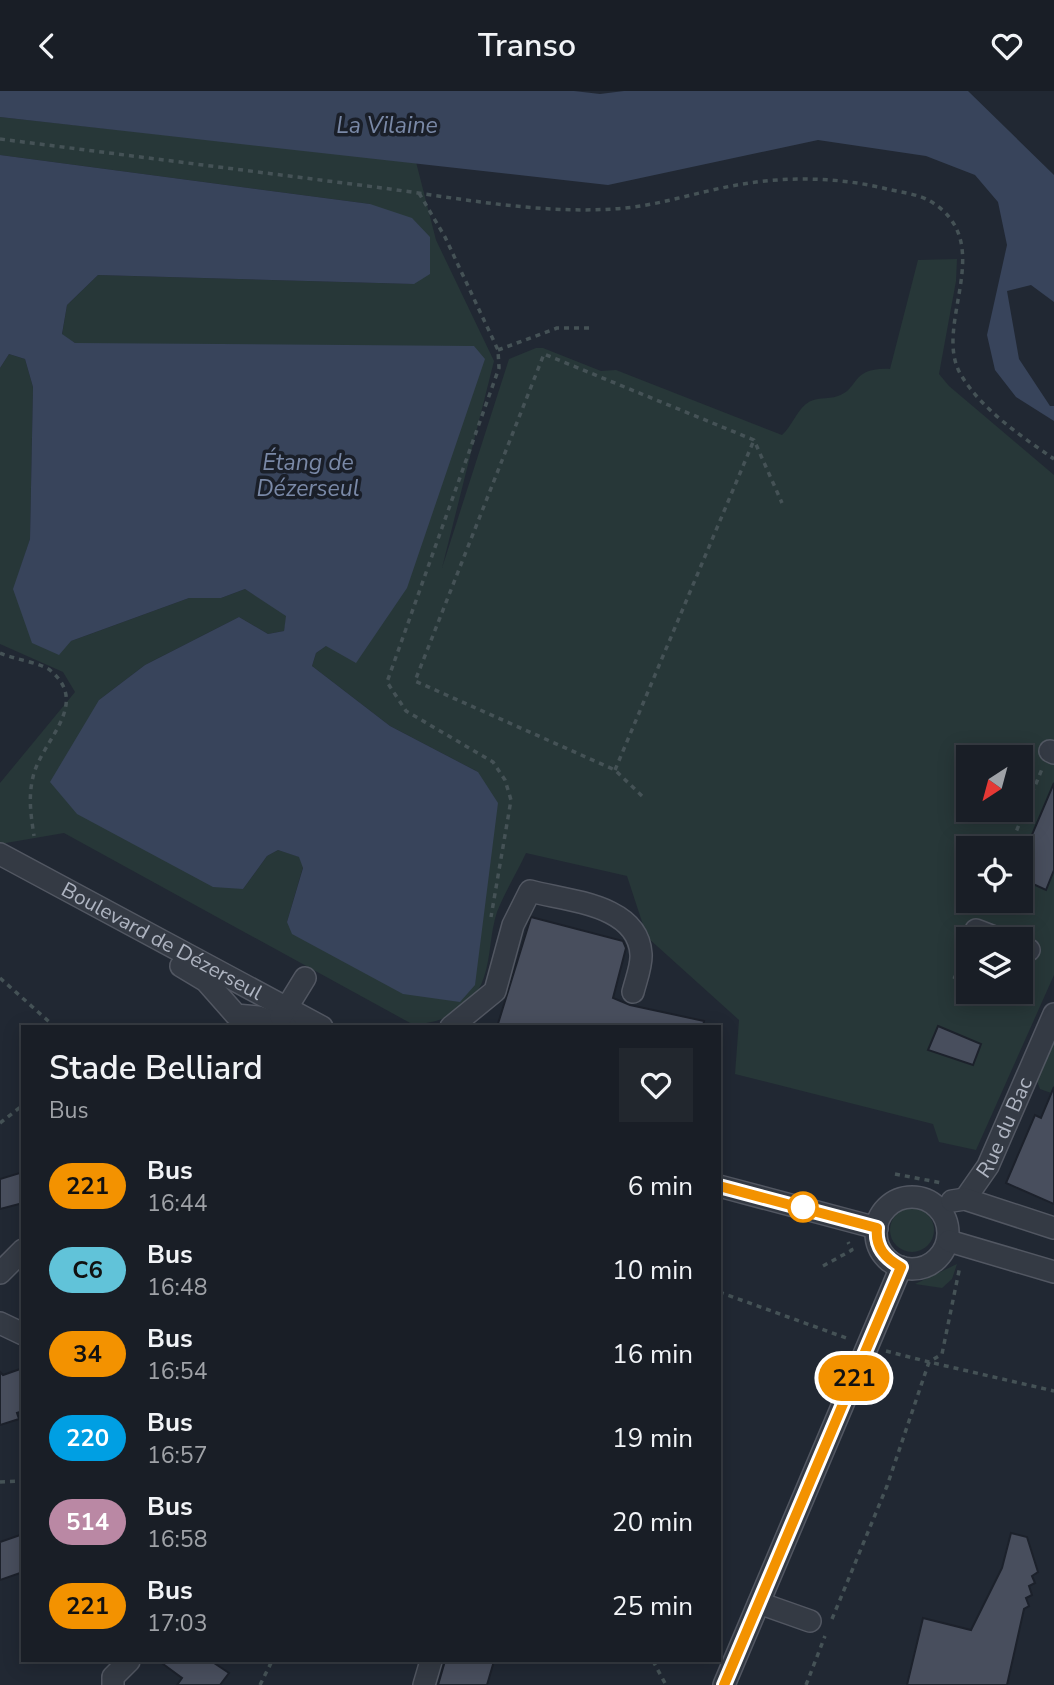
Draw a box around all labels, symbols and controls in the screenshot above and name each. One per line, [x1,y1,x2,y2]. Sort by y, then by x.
text: Transo [478,24,576,67]
icon: back [28,27,66,65]
icon: heart [988,27,1026,65]
water label: La Vilaine [336,110,438,141]
water label: Étang de Dézerseul [256,447,360,504]
north arrow [956,745,1032,823]
map controls [956,745,1033,1004]
button: locate [956,836,1033,913]
street label: Boulevard de Dézerseul [57,876,268,1007]
button: layers [956,927,1033,1004]
text: Stade Belliard [49,1046,263,1091]
button: heart [619,1048,693,1122]
street label: Rue du Bac [970,1073,1039,1184]
text: Bus [49,1095,89,1126]
text: Bus [147,1153,193,1188]
text: 6 min [628,1169,693,1204]
text: 221 [66,1170,109,1202]
text: 16:44 [147,1188,207,1219]
unlabelled marker [788,1192,818,1222]
text: Bus [147,1237,193,1272]
text: 10 min [612,1253,693,1288]
text: C6 [72,1254,103,1286]
text: 16:48 [147,1272,207,1303]
text: Bus [147,1321,193,1356]
text: 16 min [612,1337,693,1372]
text: 34 [73,1338,102,1370]
line badge: 221 [814,1355,894,1401]
text: 16:54 [147,1356,207,1387]
text: 221 [832,1362,876,1394]
text: Bus [147,1405,193,1440]
text: 19 min [612,1421,693,1456]
text: 220 [66,1422,109,1454]
text: 16:57 [147,1440,207,1471]
text: Bus [147,1489,193,1524]
text: 20 min [612,1505,693,1540]
text: 514 [66,1506,109,1538]
text: 16:58 [147,1524,207,1555]
text: Bus [147,1573,193,1608]
text: 25 min [612,1589,693,1624]
text: 221 [66,1590,109,1622]
text: 17:03 [147,1608,207,1639]

